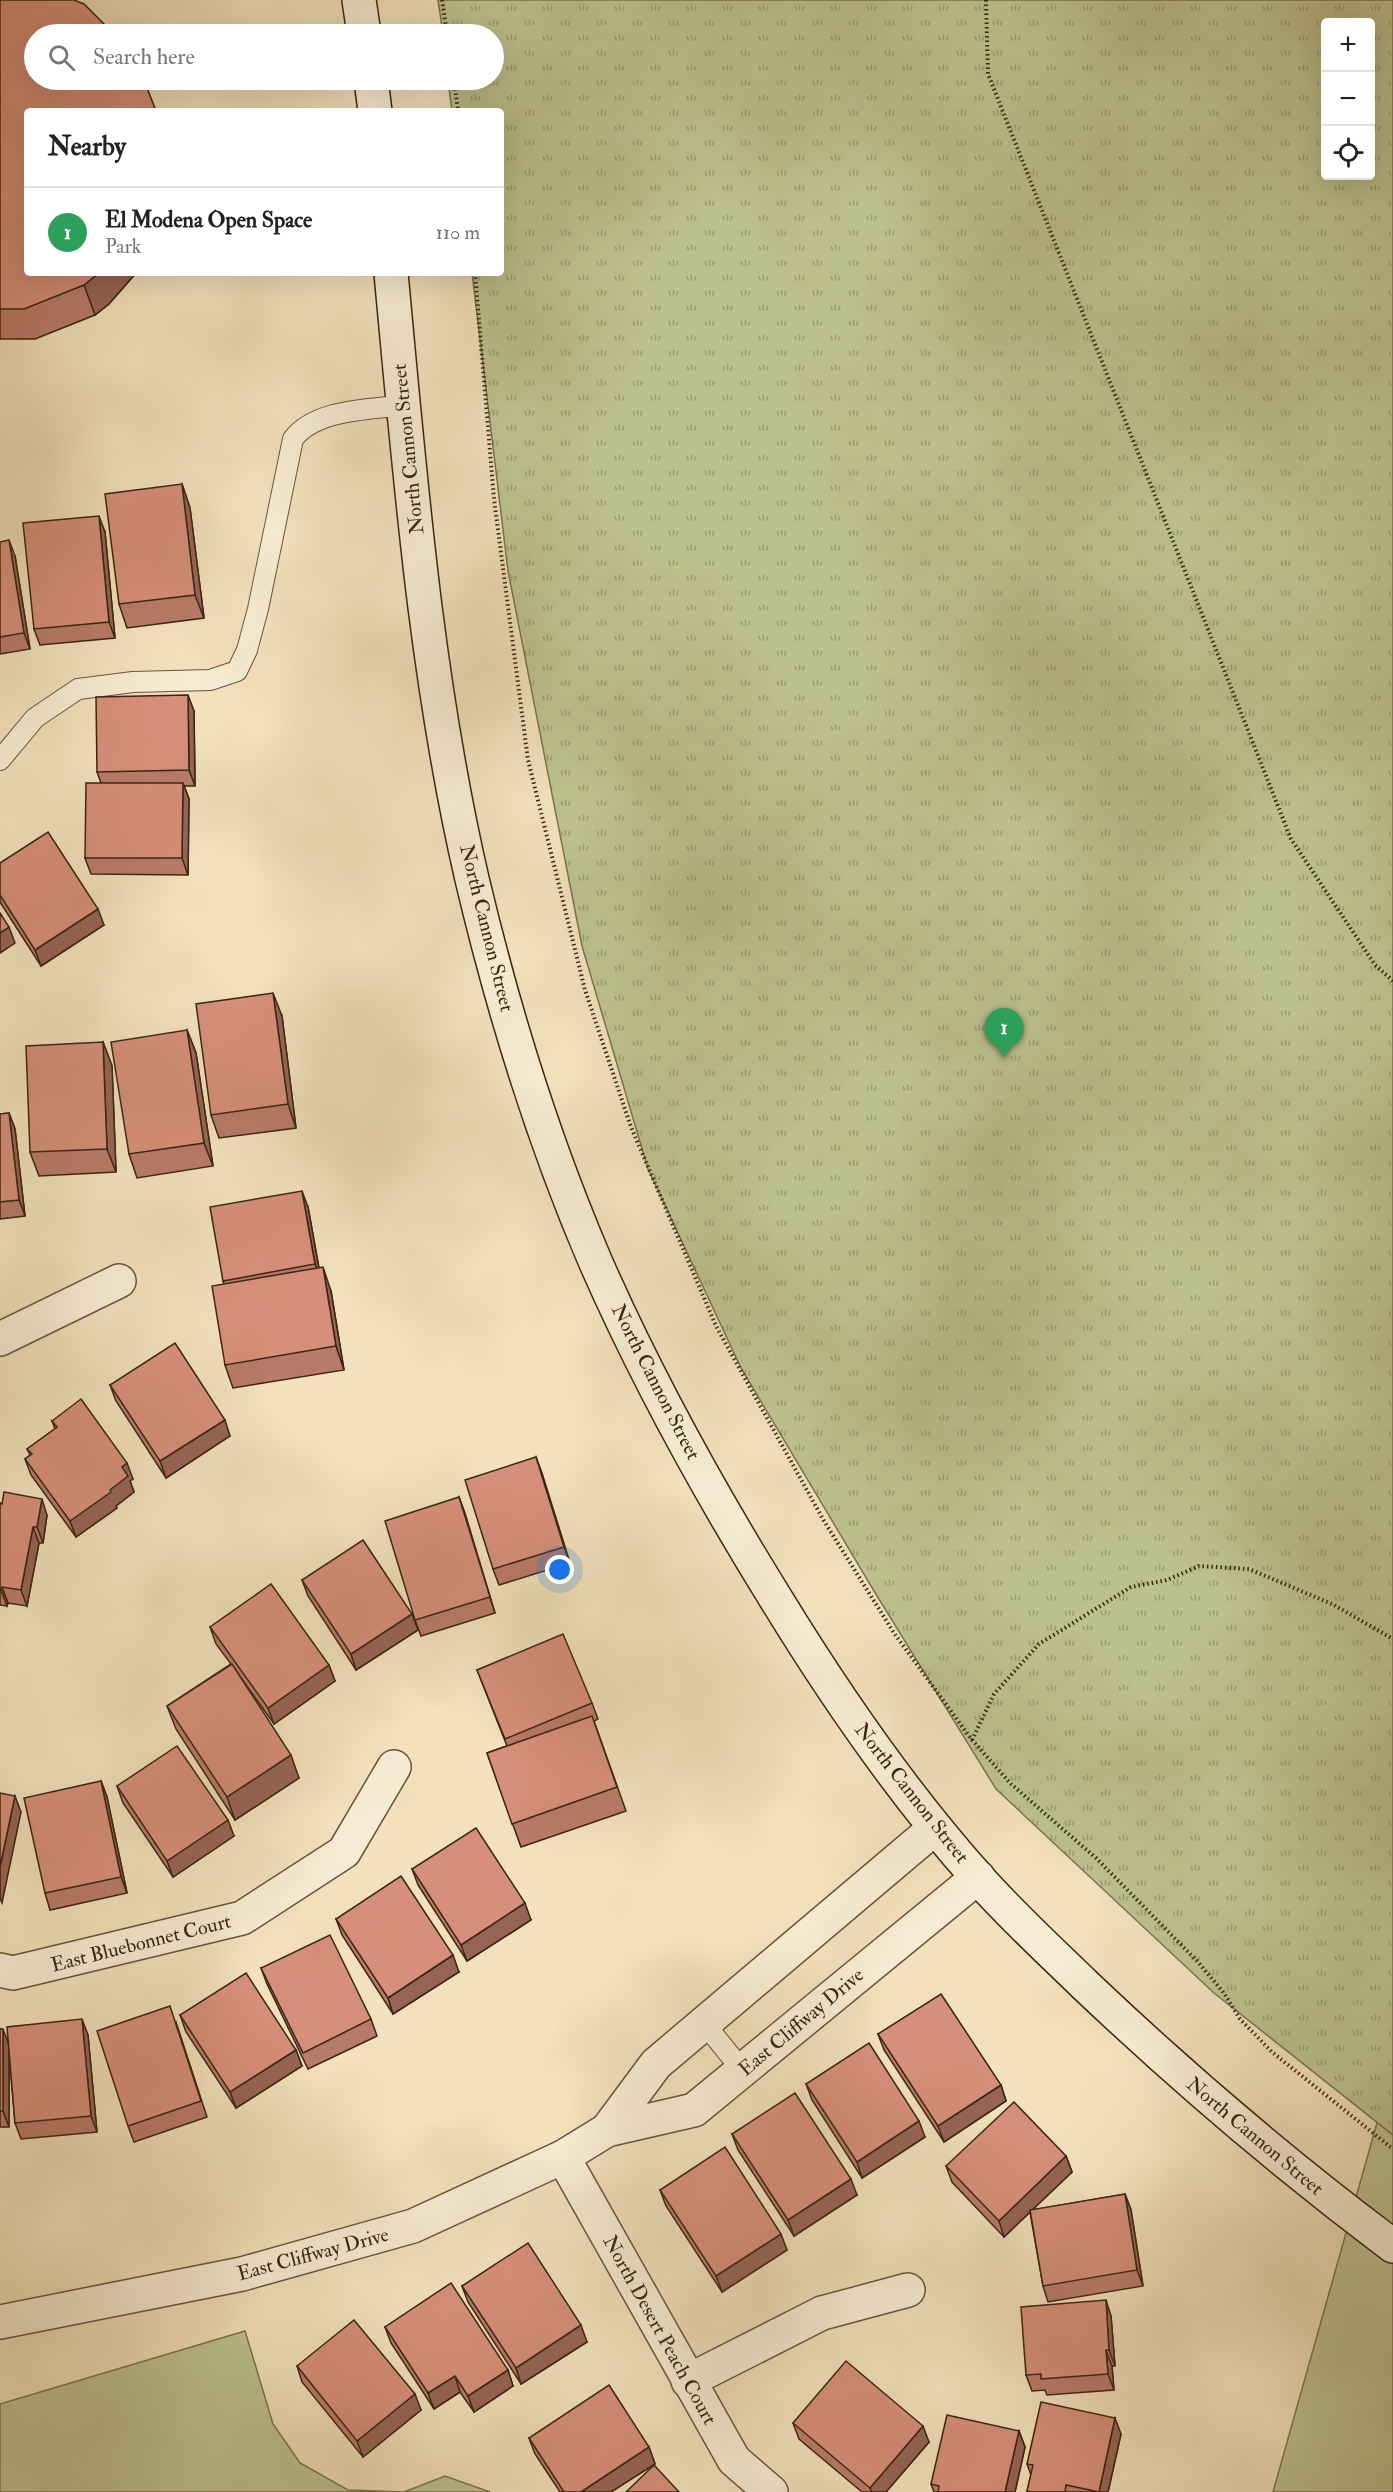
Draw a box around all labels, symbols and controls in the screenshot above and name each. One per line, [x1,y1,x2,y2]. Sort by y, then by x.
map controls [1321,18,1375,180]
button: + [1321,18,1375,72]
search box [24,24,504,90]
icon: search [45,41,78,74]
text: Search here [93,43,195,71]
button: − [1321,72,1375,126]
button: locate [1321,126,1375,180]
text: Nearby [48,131,126,163]
text: El Modena Open Space [105,206,312,234]
text: 1 [64,220,71,245]
text: 110 m [436,220,480,245]
text: Park [105,234,141,259]
street label: North Cannon Street [387,362,429,536]
street label: North Cannon Street [454,842,520,1015]
pin: 1 [984,1008,1024,1058]
street label: North Cannon Street [606,1300,706,1464]
your location [545,1555,574,1584]
street label: North Cannon Street [849,1718,975,1869]
street label: East Bluebonnet Court [48,1908,234,1977]
street label: East Cliffway Drive [733,1962,869,2082]
street label: North Cannon Street [1181,2071,1329,2201]
street label: East Cliffway Drive [235,2222,391,2286]
street label: North Desert Peach Court [597,2231,723,2430]

